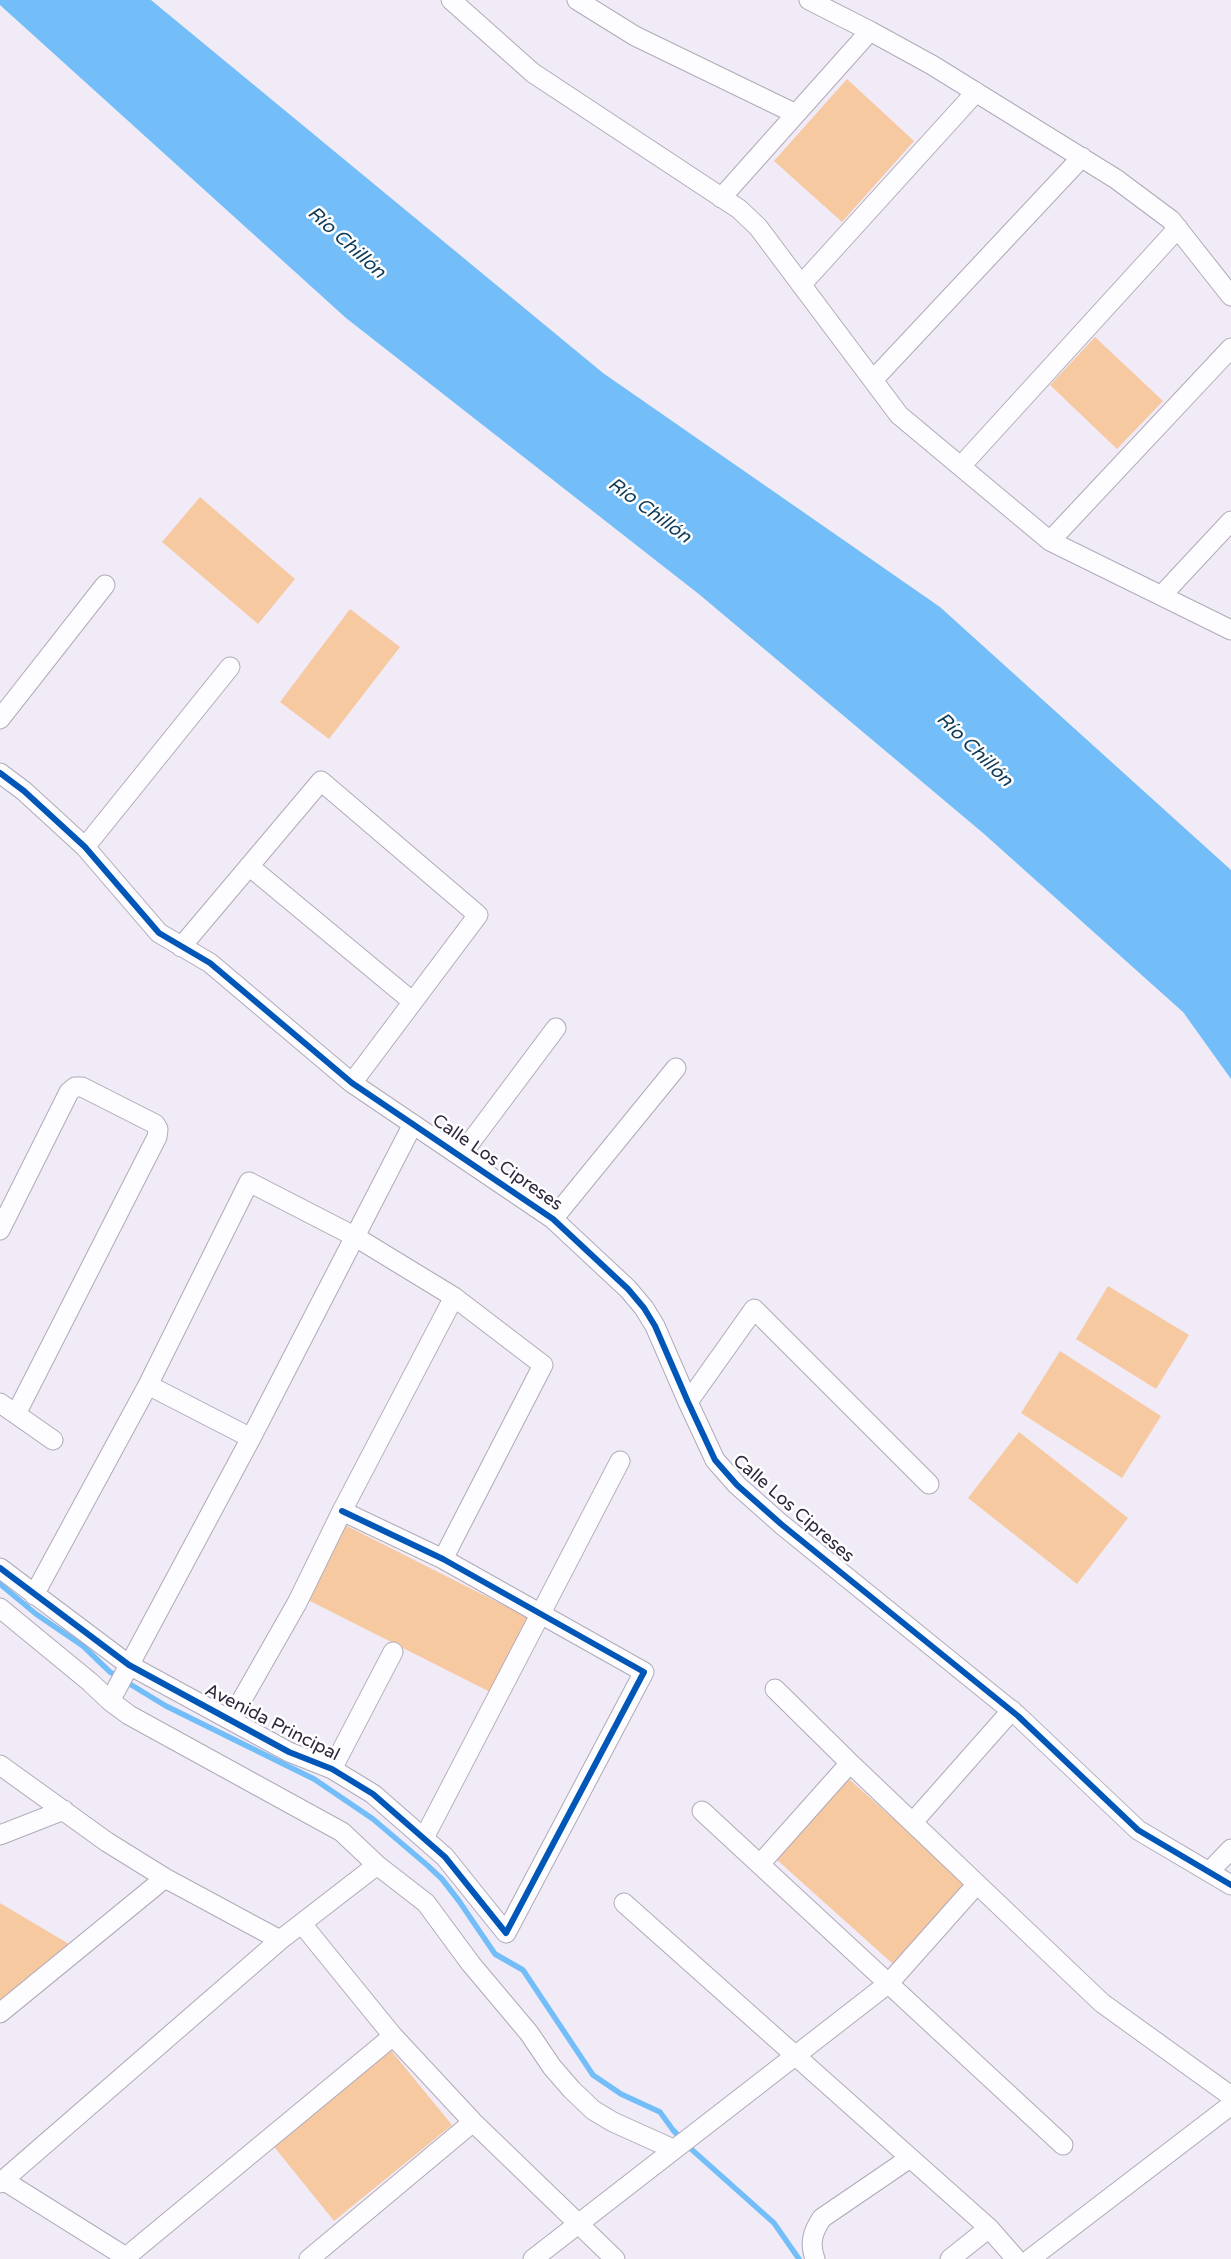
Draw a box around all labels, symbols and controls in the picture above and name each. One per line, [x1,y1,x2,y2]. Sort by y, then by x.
water label: Río Chillón [302,202,390,284]
water label: Río Chillón [603,473,695,549]
water label: Río Chillón [931,708,1017,792]
street label: Calle Los Cipreses [428,1110,566,1216]
street label: Calle Los Cipreses [728,1450,858,1568]
street label: Avenida Principal [201,1680,343,1766]

